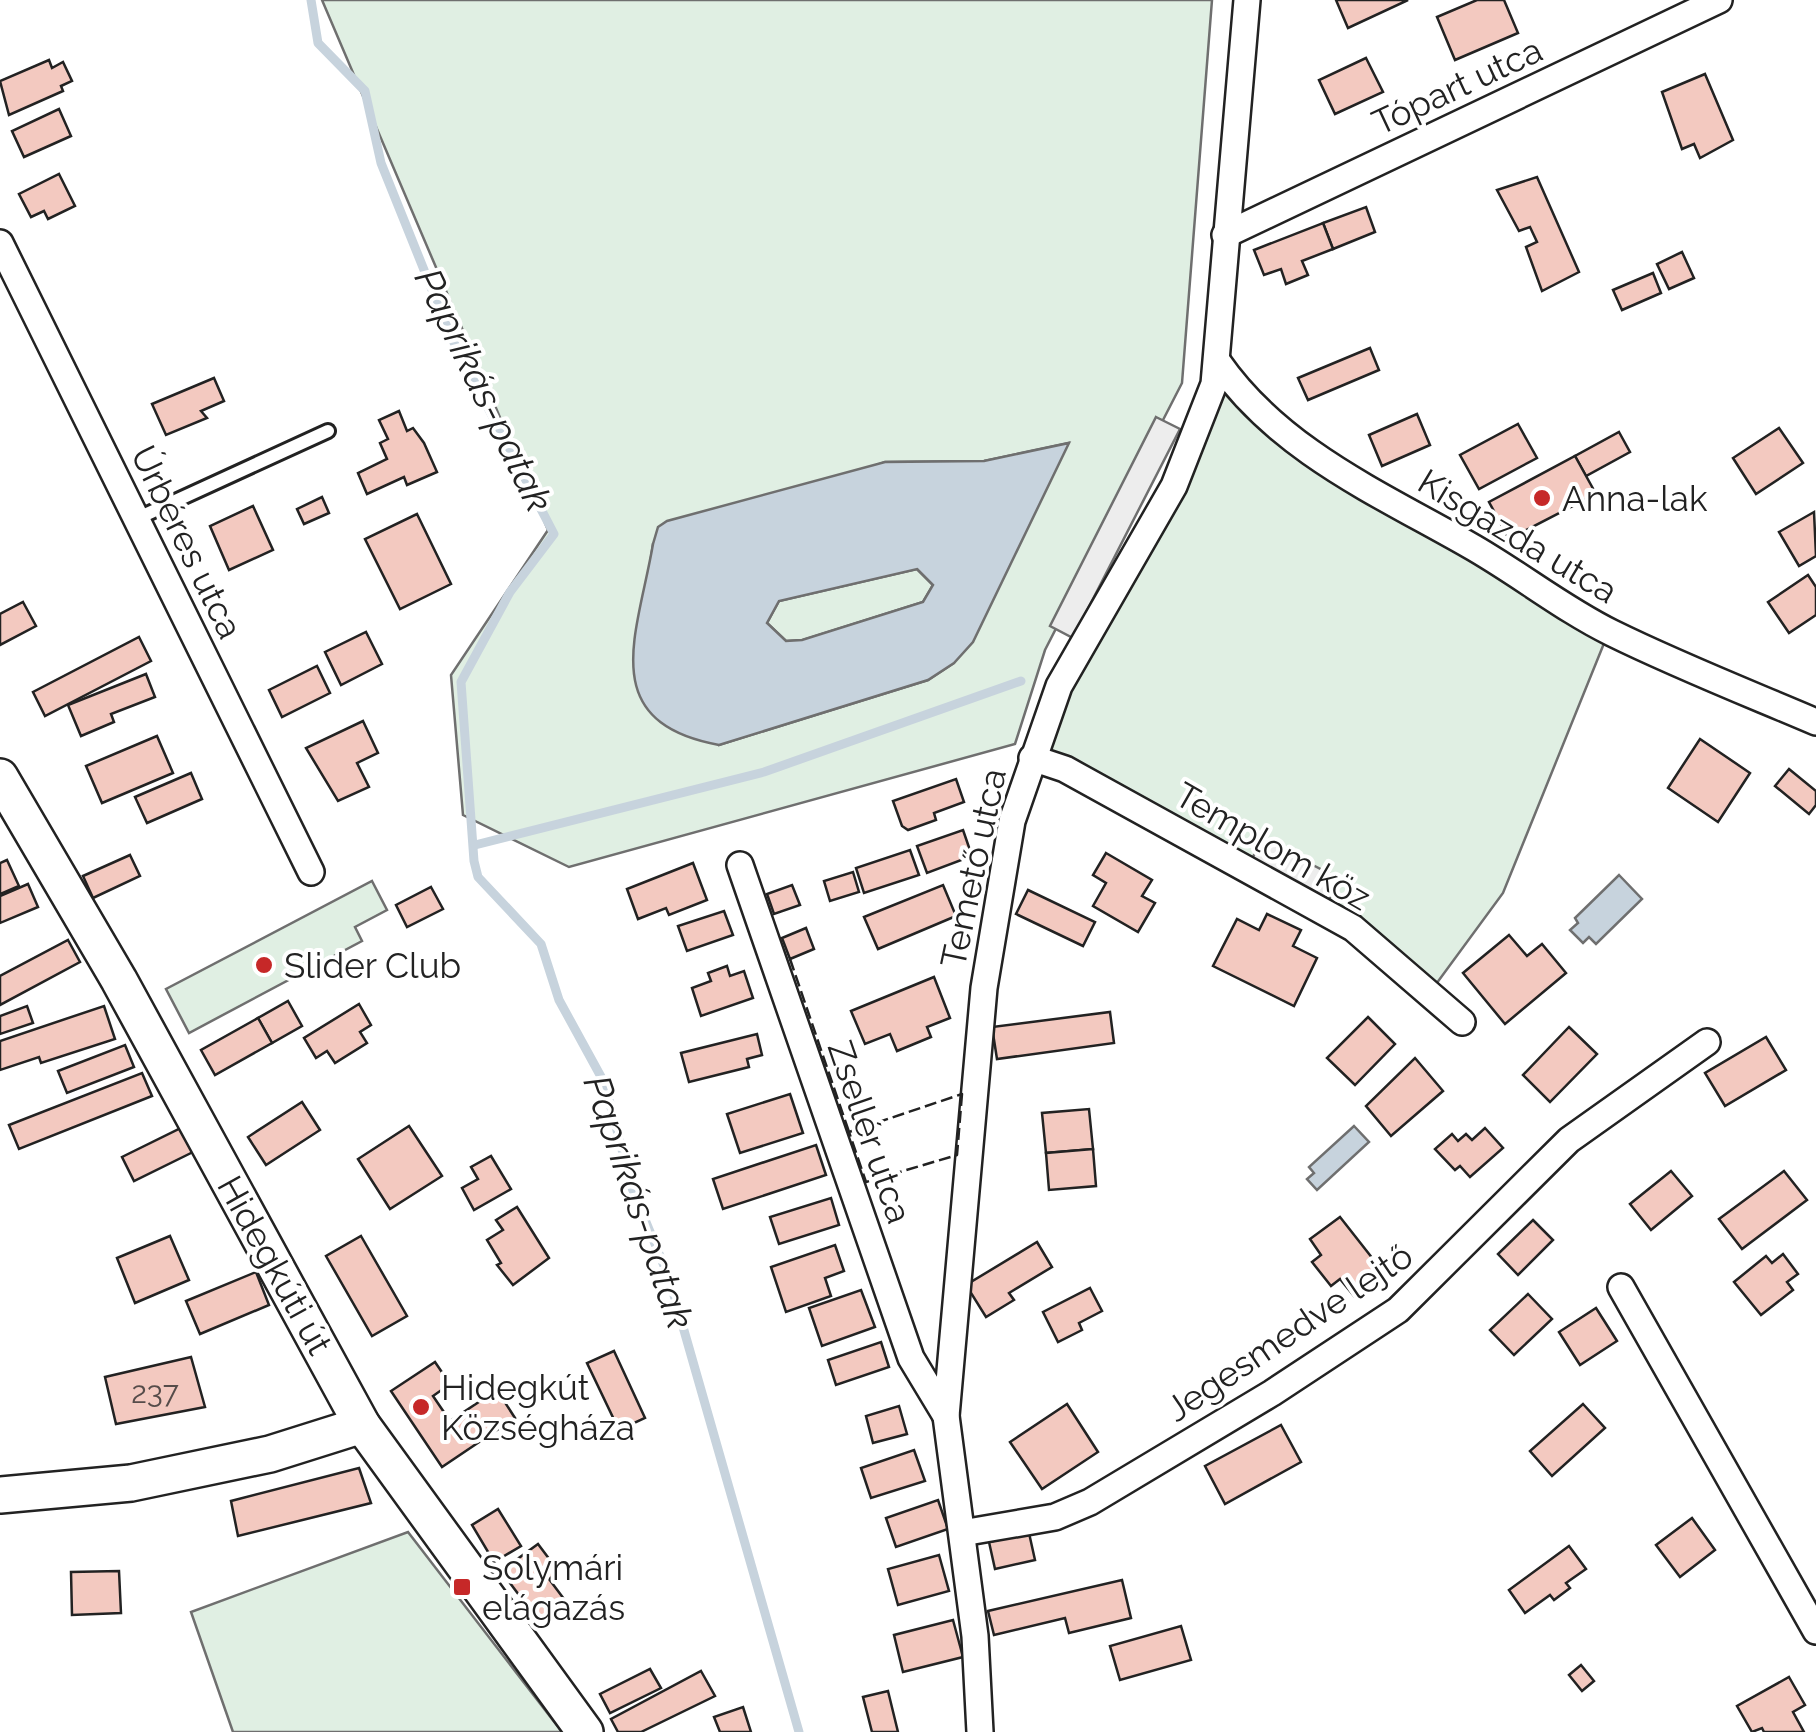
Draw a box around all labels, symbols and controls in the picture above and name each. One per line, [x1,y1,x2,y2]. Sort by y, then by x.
street label: Tópart utca [1366,29,1548,143]
water label: Paprikás-patak [406,261,562,519]
street label: Úrbéres utca [123,439,251,645]
street label: Kisgazda utca [1411,461,1625,611]
place label: Anna-lak [1562,478,1708,519]
marker: Anna-lak [1531,487,1553,509]
street label: Temető utca [932,765,1014,971]
street label: Templom köz [1168,774,1378,918]
place label: Slider Club [284,945,461,986]
marker: Slider Club [253,954,275,976]
street label: Zsellér utca [820,1036,920,1228]
water label: Paprikás-patak [575,1069,703,1335]
street label: Hidegkúti út [209,1169,341,1362]
street label: Jegesmedve lejtő [1158,1234,1420,1430]
place label: Hidegkút Községháza [441,1367,635,1448]
house number: 237 [131,1375,179,1410]
marker: Hidegkút Községháza [410,1396,432,1418]
place label: Solymári elágazás [482,1547,625,1628]
marker: Solymári elágazás [451,1576,473,1598]

